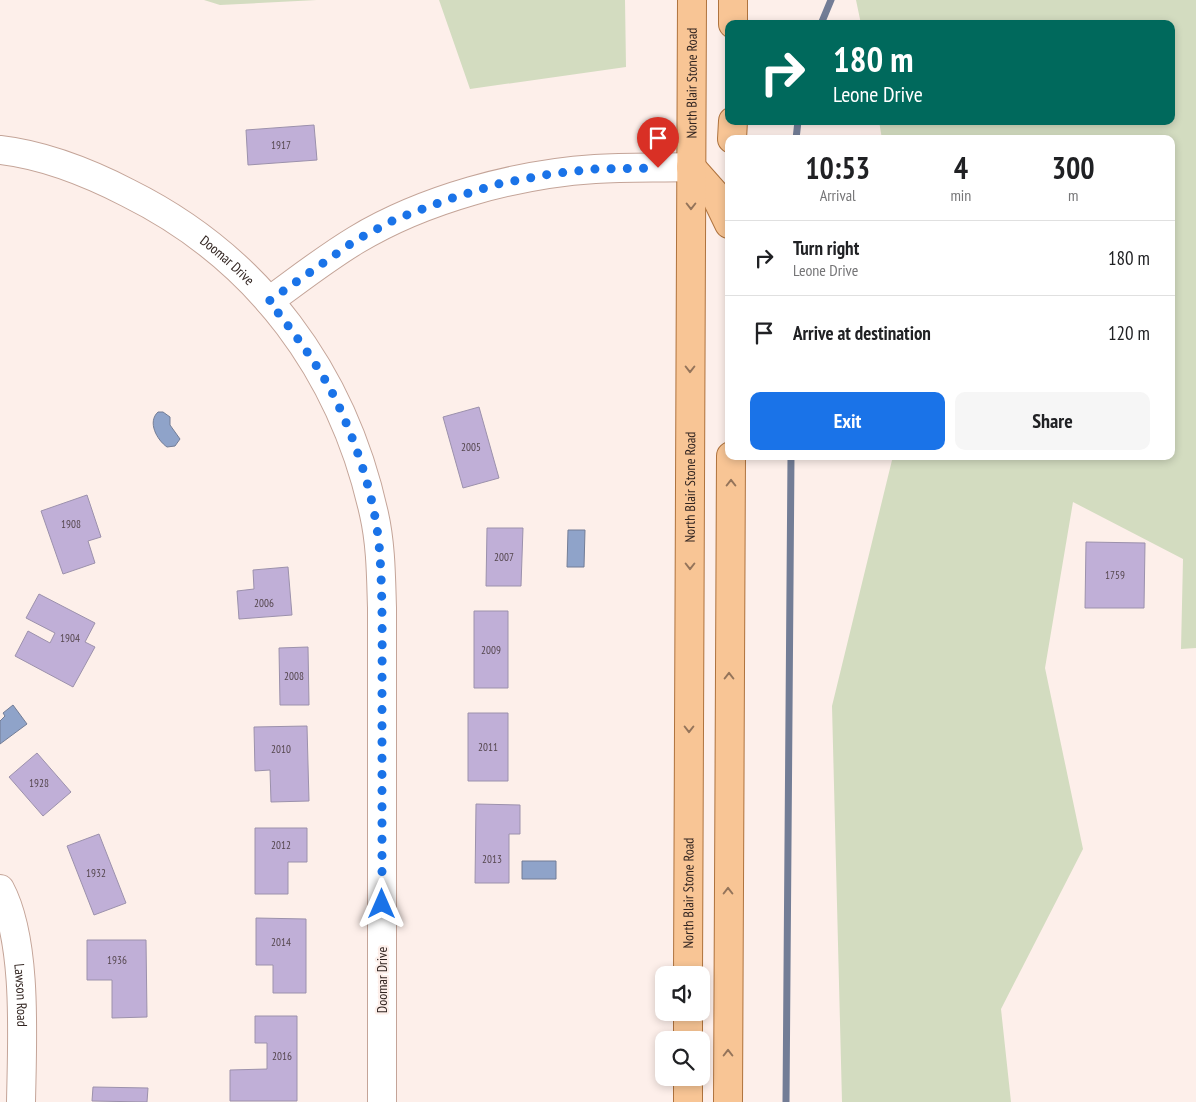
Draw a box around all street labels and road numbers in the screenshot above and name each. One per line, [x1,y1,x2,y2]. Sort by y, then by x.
street label: North Blair Stone Road [682,28,701,138]
street label: Doomar Drive [197,231,258,289]
street label: North Blair Stone Road [681,432,699,542]
street label: North Blair Stone Road [679,838,698,948]
street label: Doomar Drive [373,947,391,1013]
street label: Lawson Road [10,963,31,1027]

